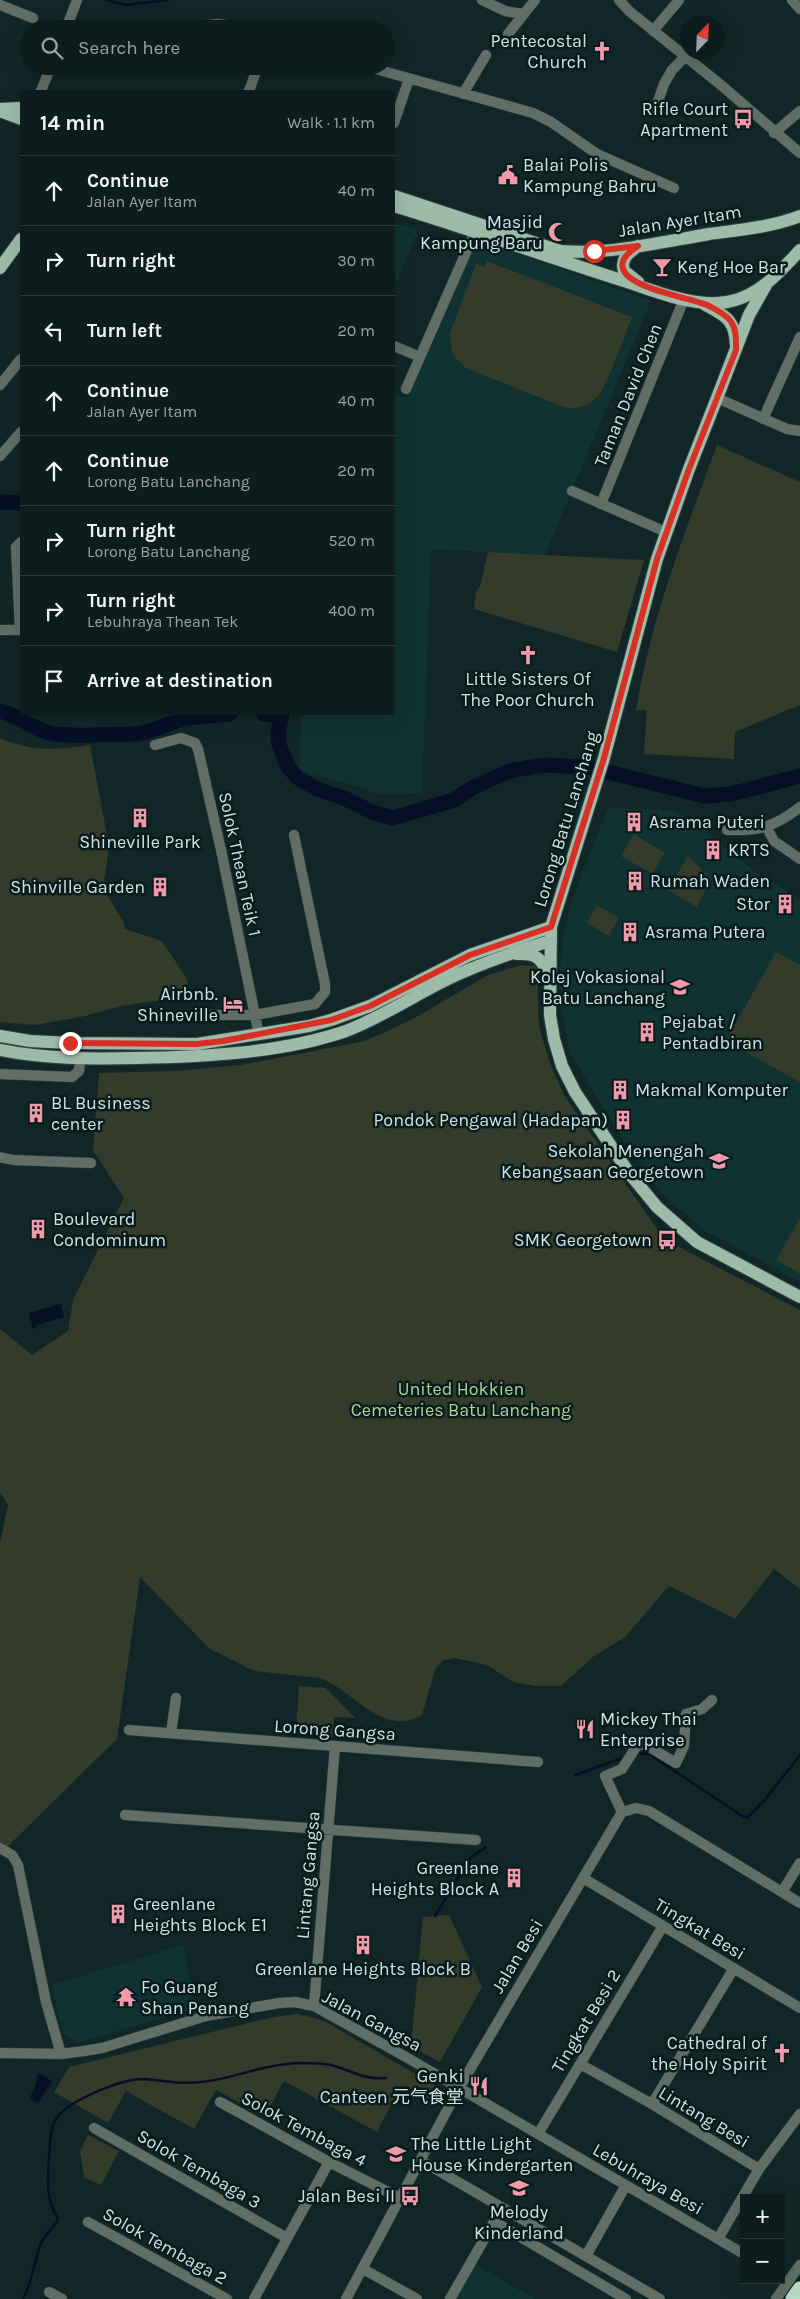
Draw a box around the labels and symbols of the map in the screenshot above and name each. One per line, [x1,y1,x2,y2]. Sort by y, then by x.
north arrow [680,15,725,60]
place label: Pentecostal Church [491,30,587,73]
church icon: Pentecostal Church [591,40,613,62]
place label: Rifle Court Apartment [640,98,728,141]
bus stop icon: Rifle Court Apartment [732,108,754,130]
place label: Balai Polis Kampung Bahru [523,154,657,197]
public building icon: Balai Polis Kampung Bahru [497,164,519,186]
street label: Jalan Ayer Itam [617,200,743,242]
place label: Masjid Kampung Baru [420,211,543,254]
mosque icon: Masjid Kampung Baru [547,221,569,243]
route start [583,240,606,263]
bar icon: Keng Hoe Bar [651,256,673,278]
place label: Keng Hoe Bar [677,256,786,278]
street label: Taman David Chen [589,320,667,470]
church icon: Little Sisters Of The Poor Church [517,644,539,666]
place label: Little Sisters Of The Poor Church [461,668,595,711]
street label: Lorong Batu Lanchang [529,728,603,910]
street label: Solok Thean Teik 1 [214,790,266,938]
building icon: Shineville Park [129,807,151,829]
building icon: Asrama Puteri [623,811,645,833]
place label: Asrama Puteri [649,811,765,833]
place label: Shineville Park [79,831,201,853]
building icon: KRTS [702,839,724,861]
place label: KRTS [728,839,770,861]
building icon: Rumah Waden [624,870,646,892]
place label: Rumah Waden [650,870,770,892]
place label: Shinville Garden [10,876,145,898]
building icon: Shinville Garden [149,876,171,898]
place label: Stor [736,893,770,915]
building icon: Stor [774,893,796,915]
building icon: Asrama Putera [619,921,641,943]
place label: Asrama Putera [645,921,766,943]
place label: Kolej Vokasional Batu Lanchang [530,966,665,1009]
school or university icon: Kolej Vokasional Batu Lanchang [669,976,691,998]
place label: Airbnb. Shineville [137,983,218,1026]
hotel icon: Airbnb. Shineville [222,993,244,1015]
place label: Pejabat / Pentadbiran [662,1011,763,1054]
building icon: Pejabat / Pentadbiran [636,1021,658,1043]
route end [59,1032,82,1055]
building icon: Makmal Komputer [609,1079,631,1101]
place label: Makmal Komputer [635,1079,788,1101]
place label: BL Business center [51,1092,151,1135]
building icon: BL Business center [25,1102,47,1124]
place label: Pondok Pengawal (Hadapan) [373,1109,608,1131]
building icon: Pondok Pengawal (Hadapan) [612,1109,634,1131]
place label: Sekolah Menengah Kebangsaan Georgetown [501,1140,704,1183]
school or university icon: Sekolah Menengah Kebangsaan Georgetown [708,1150,730,1172]
place label: Boulevard Condominum [53,1208,166,1251]
building icon: Boulevard Condominum [27,1218,49,1240]
place label: SMK Georgetown [514,1229,652,1251]
bus stop icon: SMK Georgetown [656,1229,678,1251]
park label: United Hokkien Cemeteries Batu Lanchang [351,1378,571,1421]
place label: Mickey Thai Enterprise [600,1708,697,1751]
street label: Lorong Gangsa [273,1715,397,1745]
restaurant icon: Mickey Thai Enterprise [574,1718,596,1740]
street label: Lintang Gangsa [291,1810,325,1940]
place label: Greenlane Heights Block A [371,1857,499,1900]
building icon: Greenlane Heights Block A [503,1867,525,1889]
place label: Greenlane Heights Block E1 [133,1893,267,1936]
street label: Tingkat Besi [651,1893,749,1965]
building icon: Greenlane Heights Block E1 [107,1903,129,1925]
street label: Jalan Besi [486,1915,548,1997]
building icon: Greenlane Heights Block B [352,1934,374,1956]
place label: Greenlane Heights Block B [255,1958,471,1980]
street label: Tingkat Besi 2 [547,1965,625,2077]
place label: Fo Guang Shan Penang [141,1976,249,2019]
temple icon: Fo Guang Shan Penang [115,1986,137,2008]
street label: Jalan Gangsa [319,1986,425,2056]
place label: Cathedral of the Holy Spirit [651,2032,768,2075]
church icon: Cathedral of the Holy Spirit [771,2042,793,2064]
place label: Genki Canteen 元气食堂 [320,2065,464,2108]
restaurant icon: Genki Canteen 元气食堂 [468,2075,490,2097]
street label: Lintang Besi [655,2081,753,2153]
street label: Solok Tembaga 4 [238,2087,370,2171]
street label: Solok Tembaga 3 [133,2125,265,2213]
place label: The Little Light House Kindergarten [411,2133,574,2176]
street label: Lebuhraya Besi [589,2138,707,2220]
school or university icon: The Little Light House Kindergarten [385,2143,407,2165]
school or university icon: Melody Kinderland [508,2177,530,2199]
place label: Jalan Besi II [298,2185,395,2207]
bus stop icon: Jalan Besi II [399,2185,421,2207]
place label: Melody Kinderland [474,2201,564,2244]
street label: Solok Tembaga 2 [99,2203,231,2289]

